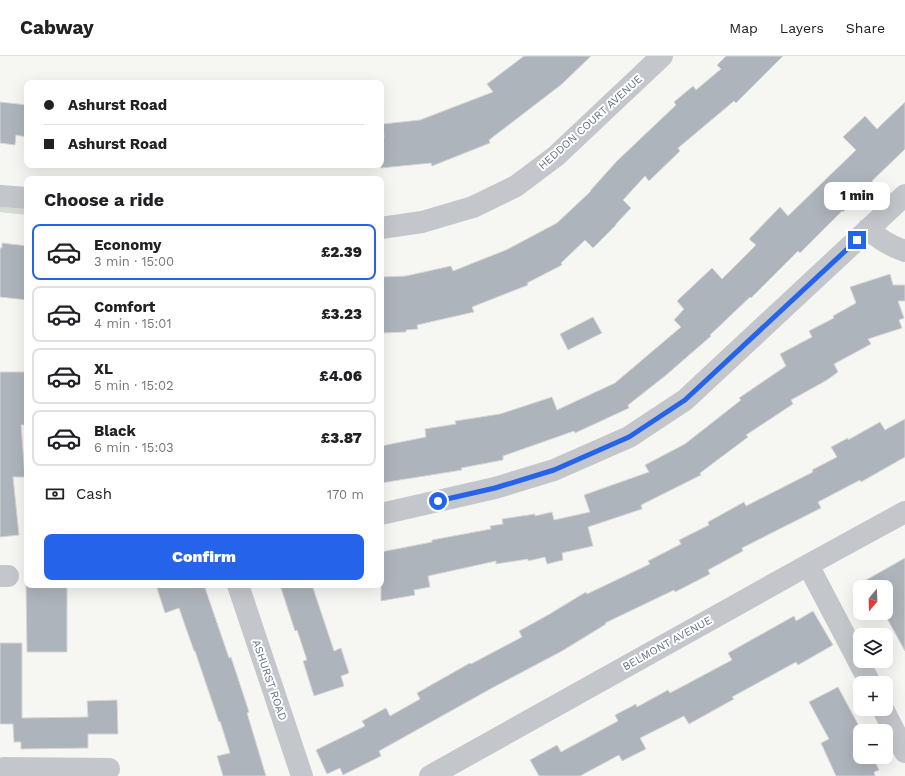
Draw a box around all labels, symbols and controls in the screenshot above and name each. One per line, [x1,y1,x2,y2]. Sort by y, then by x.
text: Cabway [20,16,94,39]
text: Map [729,20,758,36]
text: Layers [780,20,824,36]
text: Share [846,20,885,36]
street label: HEDDON COURT AVENUE [536,72,645,172]
text: Ashurst Road [68,96,167,114]
text: Ashurst Road [68,135,167,153]
callout: 1 min [824,182,890,210]
text: 1 min [840,188,874,203]
text: Choose a ride [44,189,164,210]
route end [848,231,866,249]
icon: car [46,234,82,270]
text: Economy [94,236,161,254]
text: £2.39 [321,243,362,261]
text: 3 min · 15:00 [94,254,174,269]
icon: car [46,296,82,332]
text: Comfort [94,298,155,316]
text: £3.23 [321,305,362,323]
text: 4 min · 15:01 [94,316,171,331]
icon: car [46,358,82,394]
text: XL [94,360,113,378]
text: £4.06 [319,367,362,385]
text: 5 min · 15:02 [94,378,174,393]
icon: car [46,420,82,456]
text: Black [94,422,136,440]
text: £3.87 [321,429,362,447]
text: 6 min · 15:03 [94,440,174,455]
icon: cash [44,483,66,505]
text: Cash [76,485,112,503]
text: 170 m [327,487,364,502]
route start [429,492,447,510]
button: Confirm [44,534,364,580]
north arrow [853,580,893,620]
map controls [853,580,893,764]
street label: BELMONT AVENUE [620,614,714,673]
button: layers [853,628,893,668]
street label: ASHURST ROAD [250,638,289,722]
button: + [853,676,893,716]
button: − [853,724,893,764]

